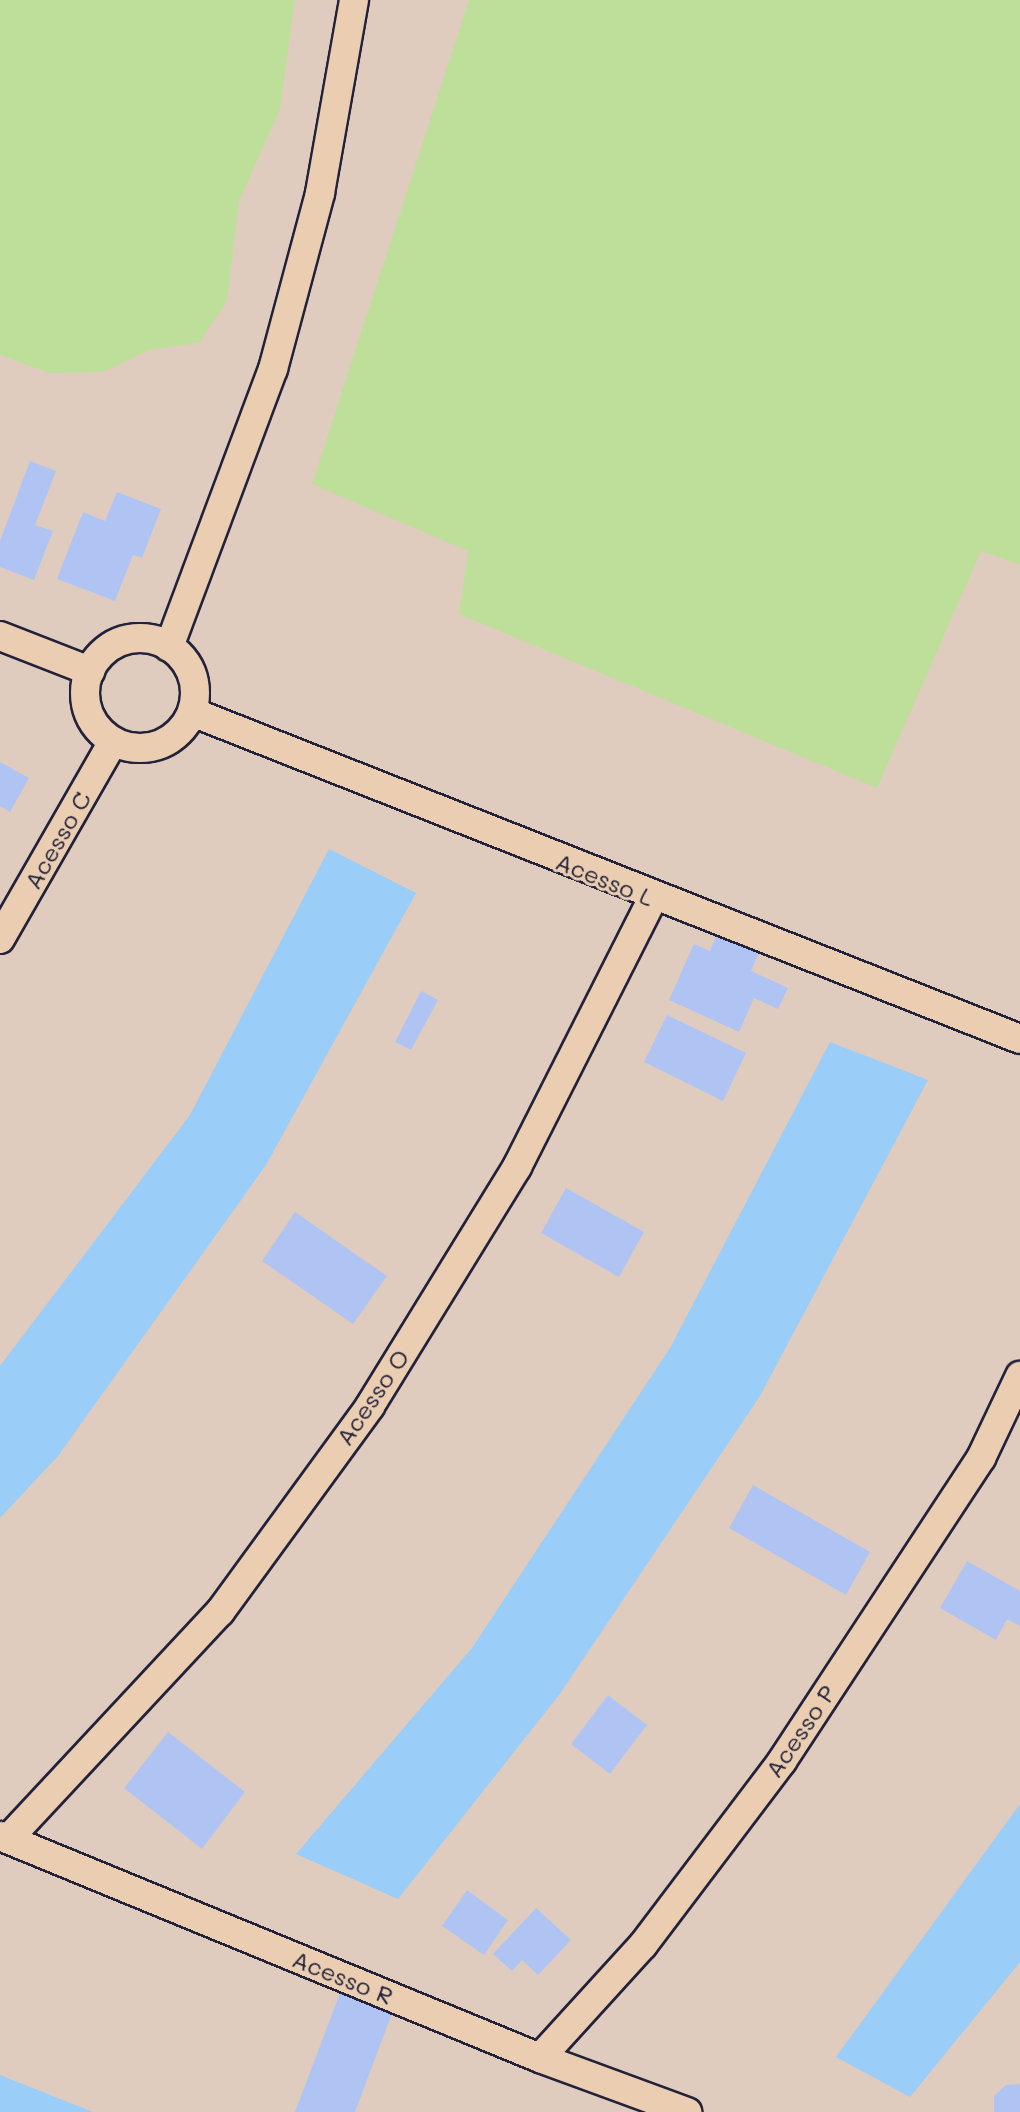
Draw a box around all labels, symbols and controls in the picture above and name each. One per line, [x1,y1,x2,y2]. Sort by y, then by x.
street label: Acesso C [18,786,96,894]
street label: Acesso L [552,846,658,912]
street label: Acesso O [329,1343,415,1451]
street label: Acesso P [759,1679,841,1783]
street label: Acesso R [288,1944,398,2010]

